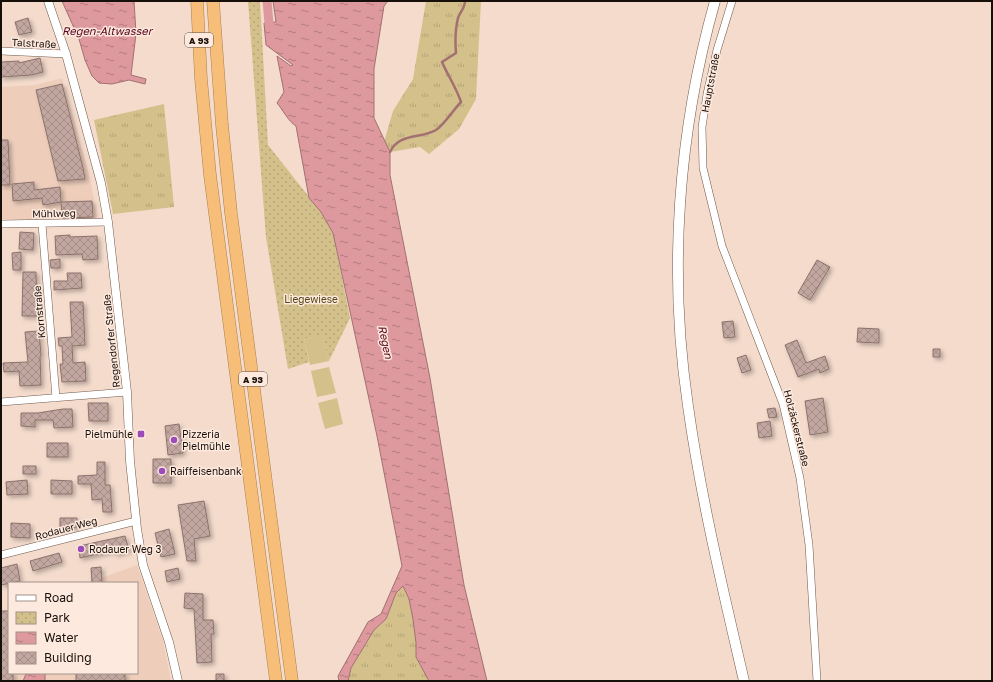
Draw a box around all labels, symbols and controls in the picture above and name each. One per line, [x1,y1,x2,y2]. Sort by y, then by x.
water label: Regen-Altwasser [62,24,154,38]
road number: A 93 [185,33,213,47]
street label: Talstraße [11,36,57,50]
street label: Hauptstraße [698,52,722,114]
street label: Mühlweg [32,207,76,219]
street label: Kornstraße [31,285,47,339]
park label: Liegewiese [284,293,338,305]
street label: Regendorfer Straße [100,294,122,388]
water label: Regen [375,324,396,361]
road number: A 93 [239,372,267,386]
street label: Holzäckerstraße [782,388,812,468]
place label: Pielmühle [85,428,133,440]
place label: Pizzeria Pielmühle [182,428,230,452]
marker: Pielmühle [136,429,146,439]
marker: Pizzeria Pielmühle [169,435,179,445]
place label: Raiffeisenbank [170,465,242,477]
marker: Raiffeisenbank [157,466,167,476]
street label: Rodauer Weg [34,514,98,542]
place label: Rodauer Weg 3 [89,543,161,555]
marker: Rodauer Weg 3 [76,544,86,554]
legend [8,582,138,674]
text: Road [44,590,73,605]
text: Park [44,610,70,625]
text: Water [44,630,78,645]
text: Building [44,650,92,665]

